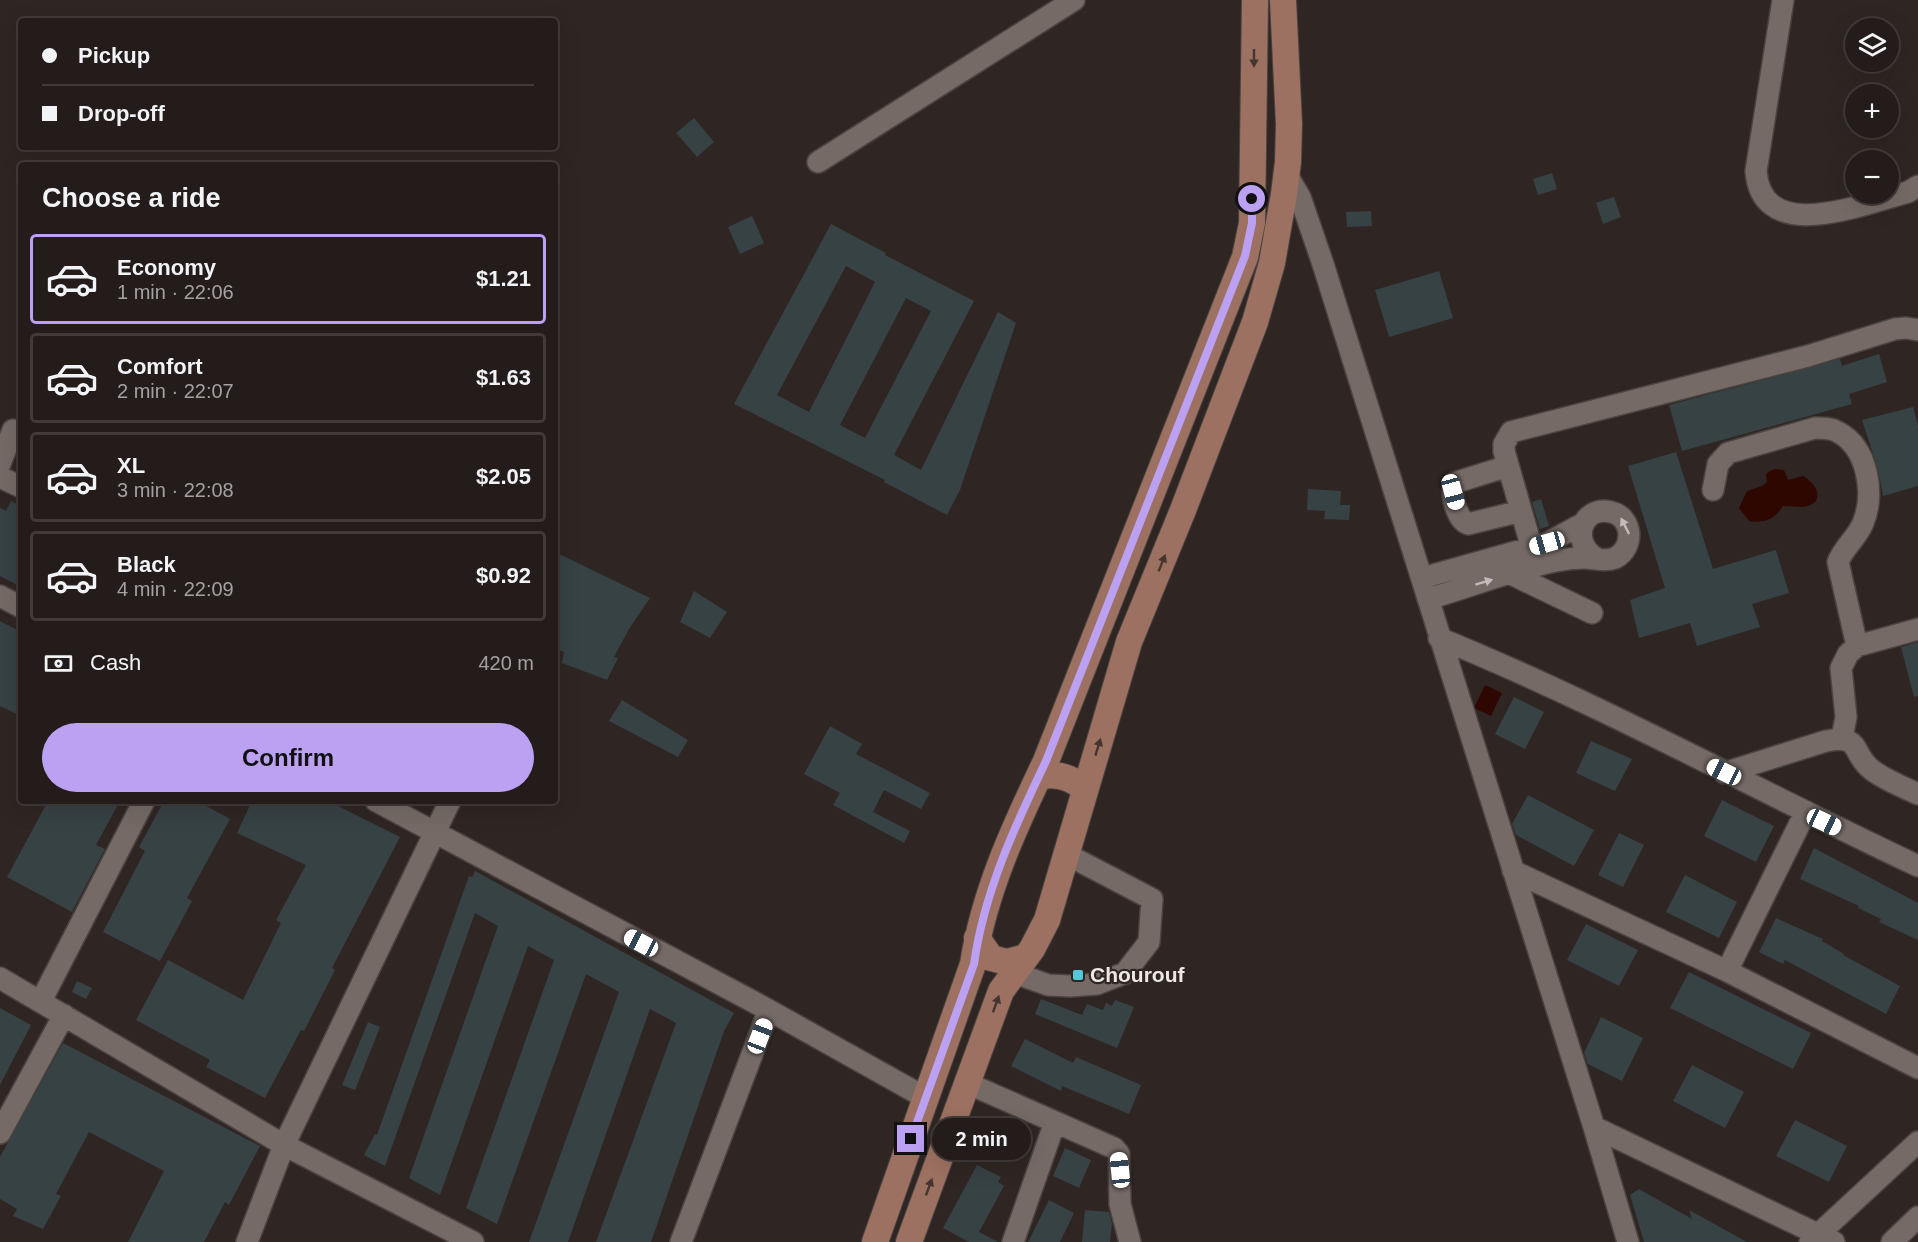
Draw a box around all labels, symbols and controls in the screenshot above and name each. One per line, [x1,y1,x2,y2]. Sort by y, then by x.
map controls [1845,18,1899,204]
button: layers [1845,18,1899,72]
text: Pickup [78,43,150,68]
one-way arrow [1249,49,1259,68]
button: + [1845,84,1899,138]
text: Drop-off [78,101,165,126]
button: − [1845,150,1899,204]
text: Choose a ride [42,183,221,213]
route start [1238,185,1265,212]
icon: car [45,252,99,306]
text: Economy [117,255,216,280]
text: $1.21 [476,266,531,291]
text: 1 min · 22:06 [117,281,234,303]
icon: car [45,351,99,405]
text: Comfort [117,354,203,379]
text: $1.63 [476,365,531,390]
text: 2 min · 22:07 [117,380,234,402]
icon: car [45,450,99,504]
text: XL [117,453,145,478]
text: $2.05 [476,464,531,489]
car [1440,472,1466,512]
text: 3 min · 22:08 [117,479,234,501]
one-way arrow [1620,517,1630,534]
car [1527,529,1567,557]
icon: car [45,549,99,603]
text: Black [117,552,176,577]
one-way arrow [1158,554,1167,572]
text: $0.92 [476,563,531,588]
one-way arrow [1475,577,1493,586]
text: 4 min · 22:09 [117,578,234,600]
icon: cash [42,647,75,680]
text: Cash [90,650,141,675]
text: 420 m [478,652,534,674]
button: Confirm [42,723,534,792]
one-way arrow [1094,738,1103,756]
car [1704,756,1744,788]
car [1804,806,1844,838]
car [621,927,661,959]
place label: Chourouf [1090,963,1185,986]
marker: Chourouf [1071,968,1085,982]
one-way arrow [992,995,1002,1013]
car [745,1016,775,1056]
callout: 2 min [932,1118,1031,1160]
route end [897,1125,924,1152]
text: 2 min [955,1128,1008,1150]
car [1109,1151,1131,1189]
one-way arrow [924,1178,934,1196]

